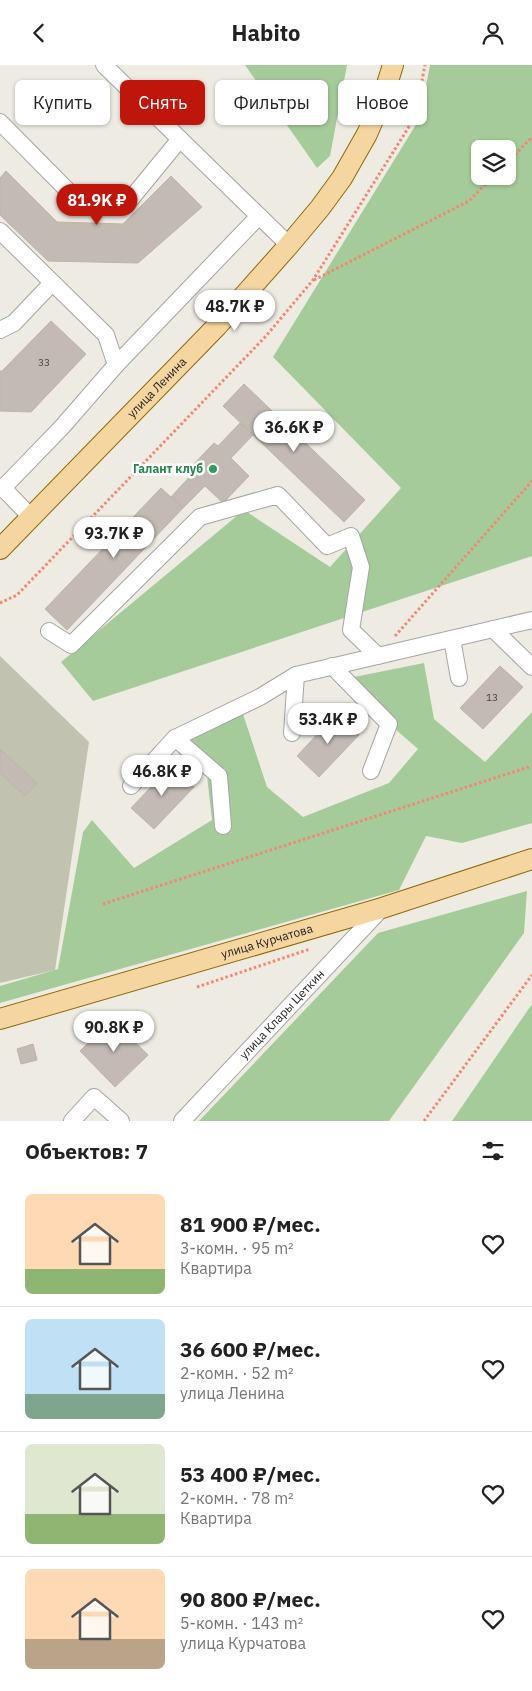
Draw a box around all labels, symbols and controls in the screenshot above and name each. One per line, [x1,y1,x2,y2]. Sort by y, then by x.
text: Habito [232,18,300,47]
icon: back [25,19,53,47]
icon: person [479,19,507,47]
chip: Купить [15,80,110,125]
chip: Снять [120,80,205,125]
chip: Фильтры [215,80,328,125]
chip: Новое [338,80,427,125]
map controls [471,140,516,185]
button: layers [471,140,516,185]
pin: 81.9K ₽ [51,184,143,226]
text: 81.9K ₽ [67,190,127,210]
pin: 48.7K ₽ [189,289,281,332]
text: 48.7K ₽ [205,296,265,316]
street label: улица Ленина [124,354,190,421]
house number: 33 [38,356,50,369]
pin: 36.6K ₽ [248,411,340,453]
text: 36.6K ₽ [264,417,324,437]
place label: Галант клуб [133,461,203,476]
marker: Галант клуб [207,463,219,475]
pin: 93.7K ₽ [68,517,160,559]
text: 93.7K ₽ [84,523,144,543]
house number: 13 [486,691,498,704]
pin: 53.4K ₽ [282,703,374,745]
text: 53.4K ₽ [298,709,358,729]
pin: 46.8K ₽ [116,755,208,797]
text: 46.8K ₽ [132,761,192,781]
street label: улица Курчатова [219,920,315,961]
street label: улица Клары Цеткин [236,966,327,1062]
pin: 90.8K ₽ [68,1011,160,1053]
text: 90.8K ₽ [84,1017,144,1037]
text: Объектов: 7 [25,1137,148,1165]
icon: filters [479,1137,507,1165]
text: 81 900 ₽/мес. [180,1210,321,1238]
icon: home [65,1214,125,1274]
icon: heart [479,1230,507,1258]
text: 3-комн. · 95 m² [180,1238,294,1258]
text: Квартира [180,1258,252,1278]
text: 36 600 ₽/мес. [180,1335,321,1363]
icon: home [65,1339,125,1399]
icon: heart [479,1355,507,1383]
text: 2-комн. · 52 m² [180,1363,294,1383]
text: улица Ленина [180,1383,285,1403]
text: 53 400 ₽/мес. [180,1460,321,1488]
icon: home [65,1464,125,1524]
icon: heart [479,1480,507,1508]
text: 2-комн. · 78 m² [180,1488,294,1508]
text: Квартира [180,1508,252,1528]
text: 90 800 ₽/мес. [180,1585,321,1613]
icon: home [65,1589,125,1649]
icon: heart [479,1605,507,1633]
text: 5-комн. · 143 m² [180,1613,303,1633]
text: улица Курчатова [180,1633,306,1653]

